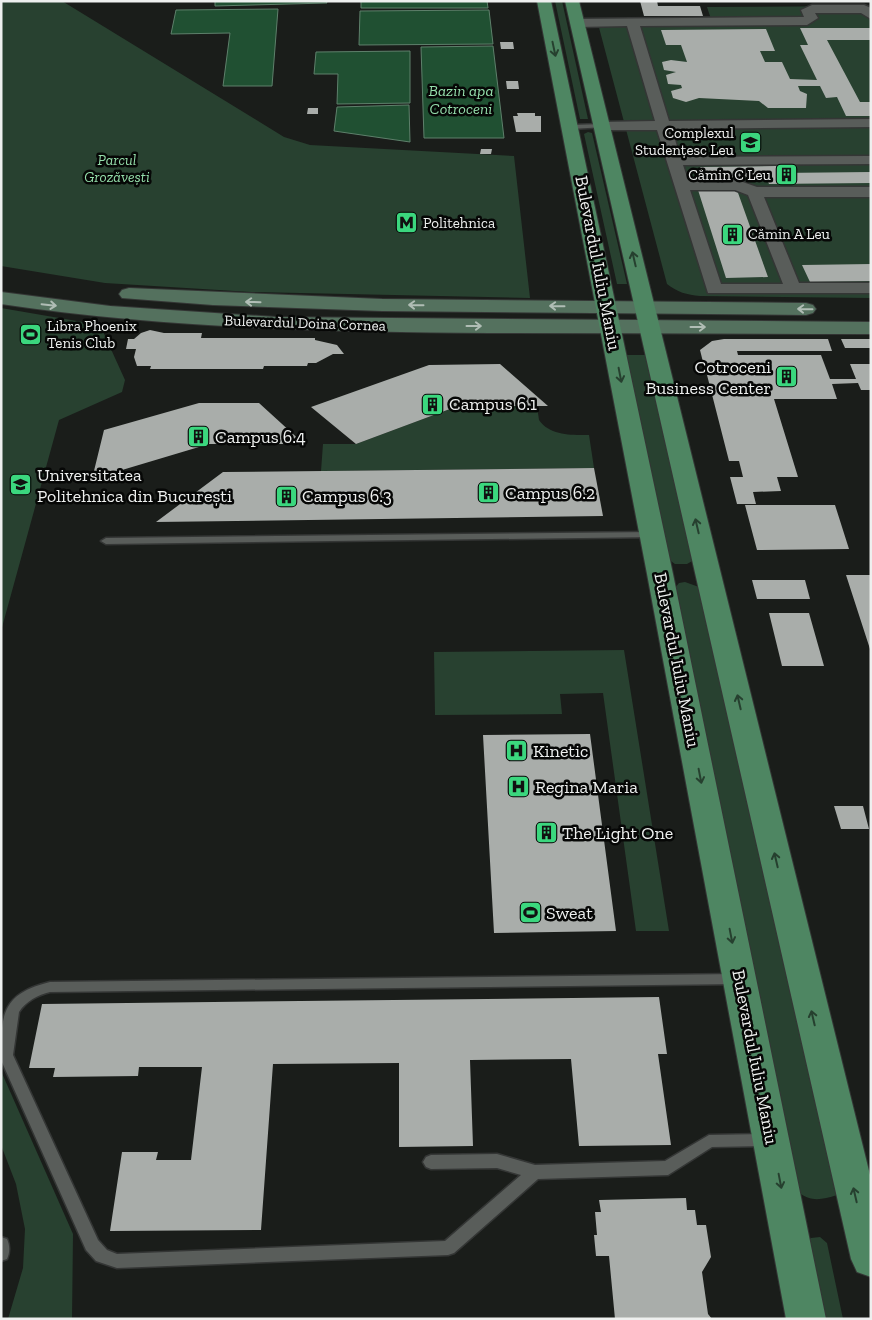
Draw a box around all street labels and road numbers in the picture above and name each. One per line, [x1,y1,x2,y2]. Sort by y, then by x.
street label: Bulevardul Iuliu Maniu [570,174,626,352]
street label: Bulevardul Doina Cornea [224,311,386,335]
street label: Bulevardul Iuliu Maniu [649,571,705,749]
street label: Bulevardul Iuliu Maniu [727,968,783,1146]

